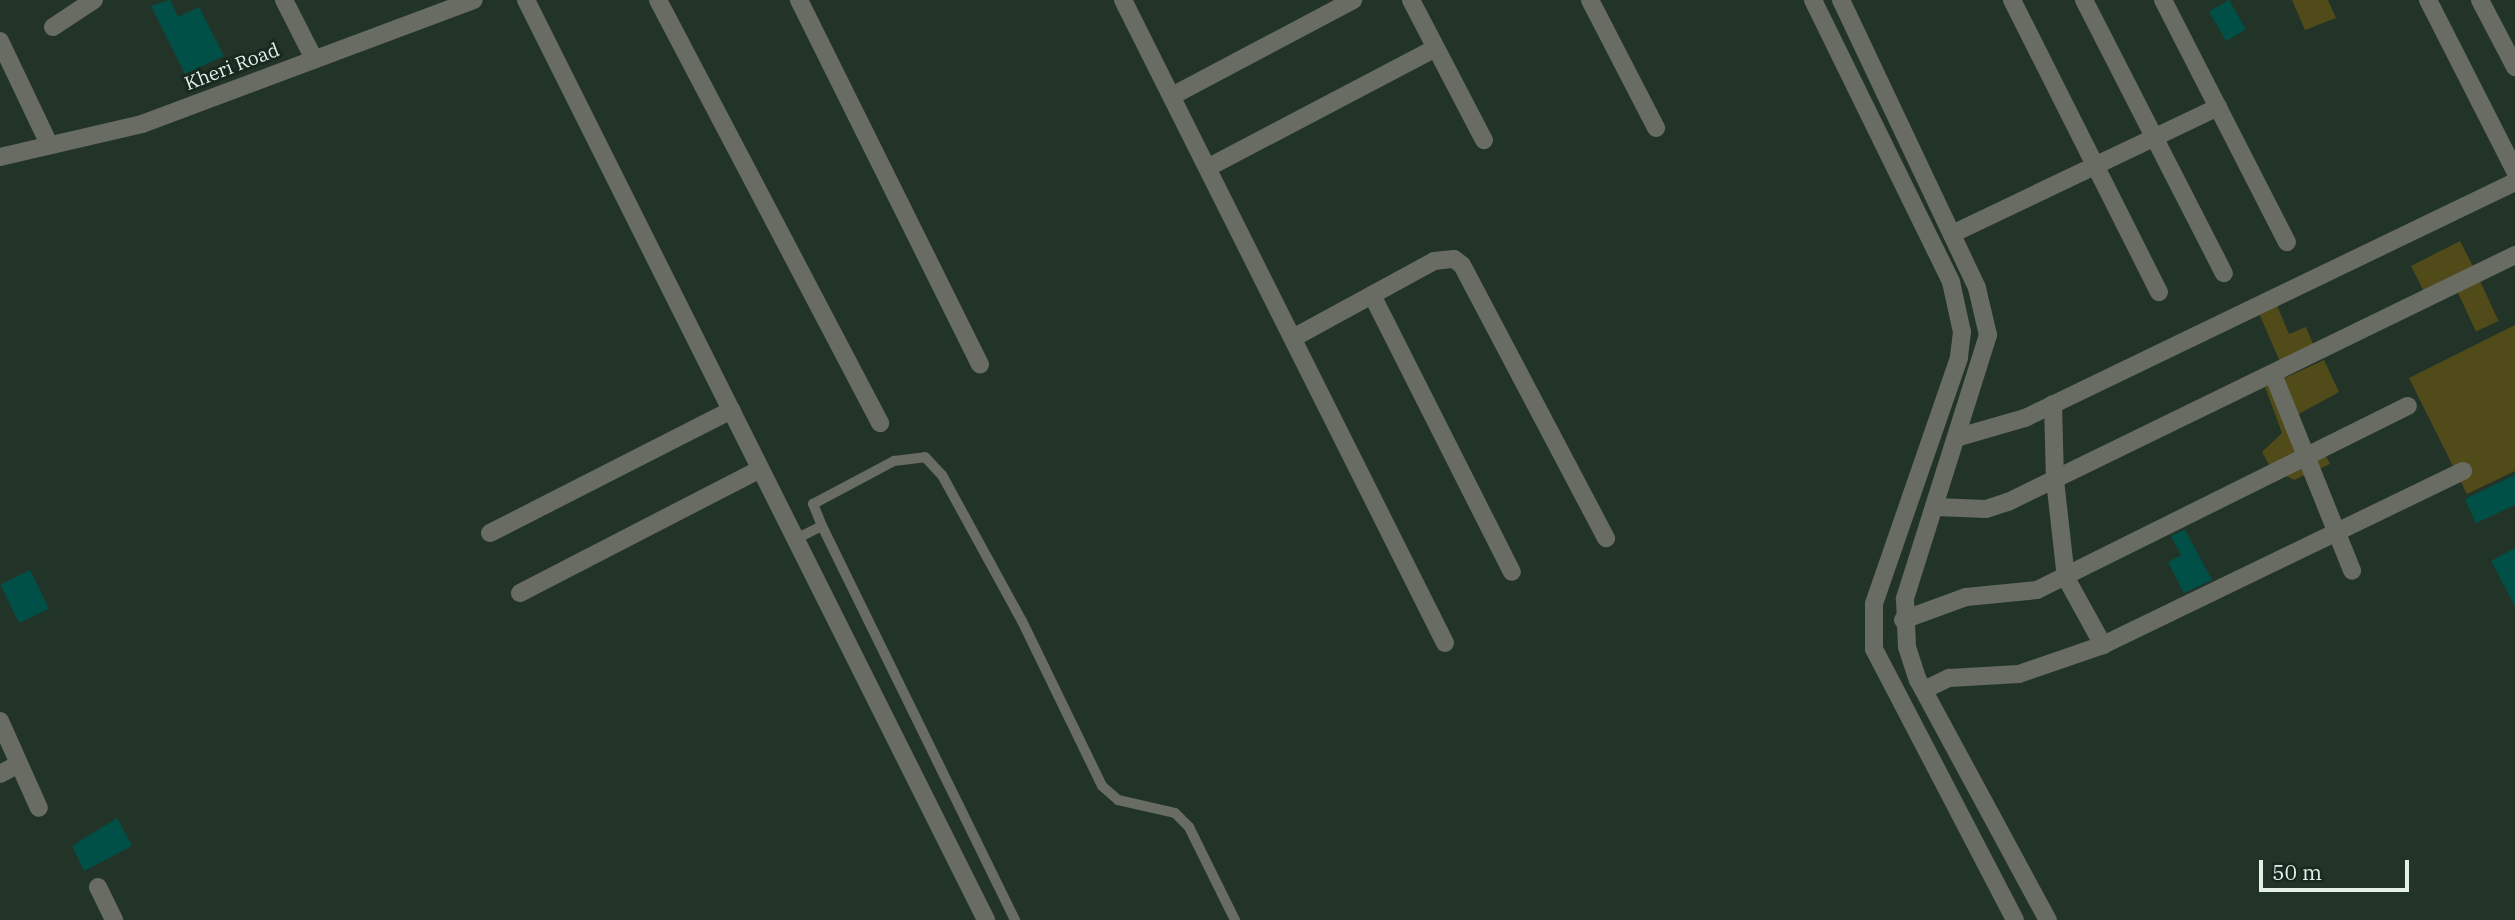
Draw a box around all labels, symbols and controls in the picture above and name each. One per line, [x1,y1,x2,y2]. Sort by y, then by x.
street label: Kheri Road [181,39,283,95]
scale bar [2263,846,2414,890]
text: 50 m [2272,858,2322,886]

